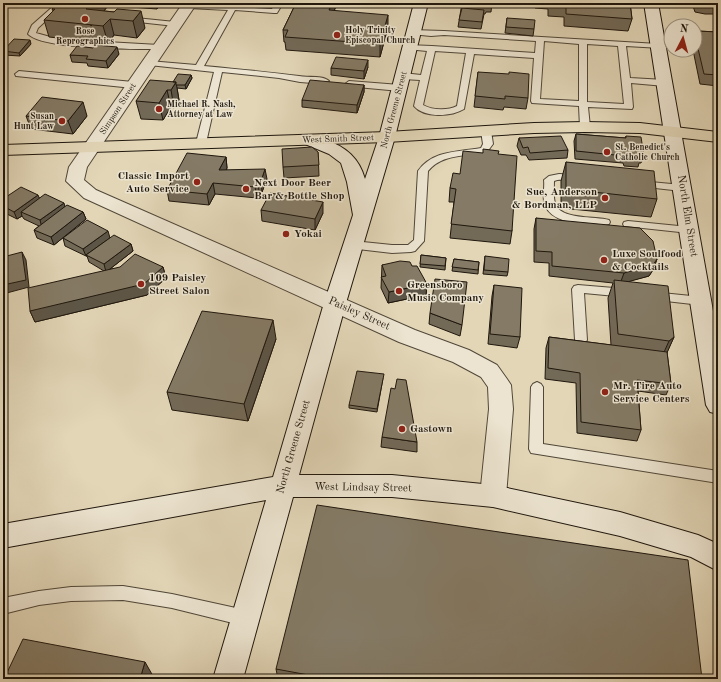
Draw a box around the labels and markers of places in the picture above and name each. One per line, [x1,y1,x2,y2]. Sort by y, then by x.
marker: Rose Reprographics [80,14,90,24]
place label: Holy Trinity Episcopal Church [345,26,415,45]
place label: Rose Reprographics [56,27,114,46]
marker: Holy Trinity Episcopal Church [332,30,342,40]
place label: Michael R. Nash, Attorney at Law [167,100,236,119]
marker: Michael R. Nash, Attorney at Law [154,104,164,114]
place label: Susan Hunt Law [13,112,54,131]
marker: Susan Hunt Law [57,116,67,126]
place label: St. Benedict's Catholic Church [615,143,680,162]
marker: St. Benedict's Catholic Church [602,147,612,157]
place label: Classic Import Auto Service [118,171,189,195]
marker: Classic Import Auto Service [192,177,202,187]
place label: Next Door Beer Bar & Bottle Shop [254,178,345,202]
marker: Next Door Beer Bar & Bottle Shop [241,184,251,194]
place label: Sue, Anderson & Bordman, LLP [512,187,597,211]
marker: Sue, Anderson & Bordman, LLP [600,193,610,203]
marker: Yokai [281,229,291,239]
place label: Yokai [294,229,322,240]
place label: Luxe Soulfood & Cocktails [612,249,682,273]
marker: Luxe Soulfood & Cocktails [599,255,609,265]
place label: 109 Paisley Street Salon [149,273,210,297]
marker: 109 Paisley Street Salon [136,279,146,289]
place label: Greensboro Music Company [407,280,484,304]
marker: Greensboro Music Company [394,286,404,296]
place label: Mr. Tire Auto Service Centers [613,381,690,405]
marker: Mr. Tire Auto Service Centers [600,387,610,397]
marker: Gastown [397,424,407,434]
place label: Gastown [410,424,452,435]

